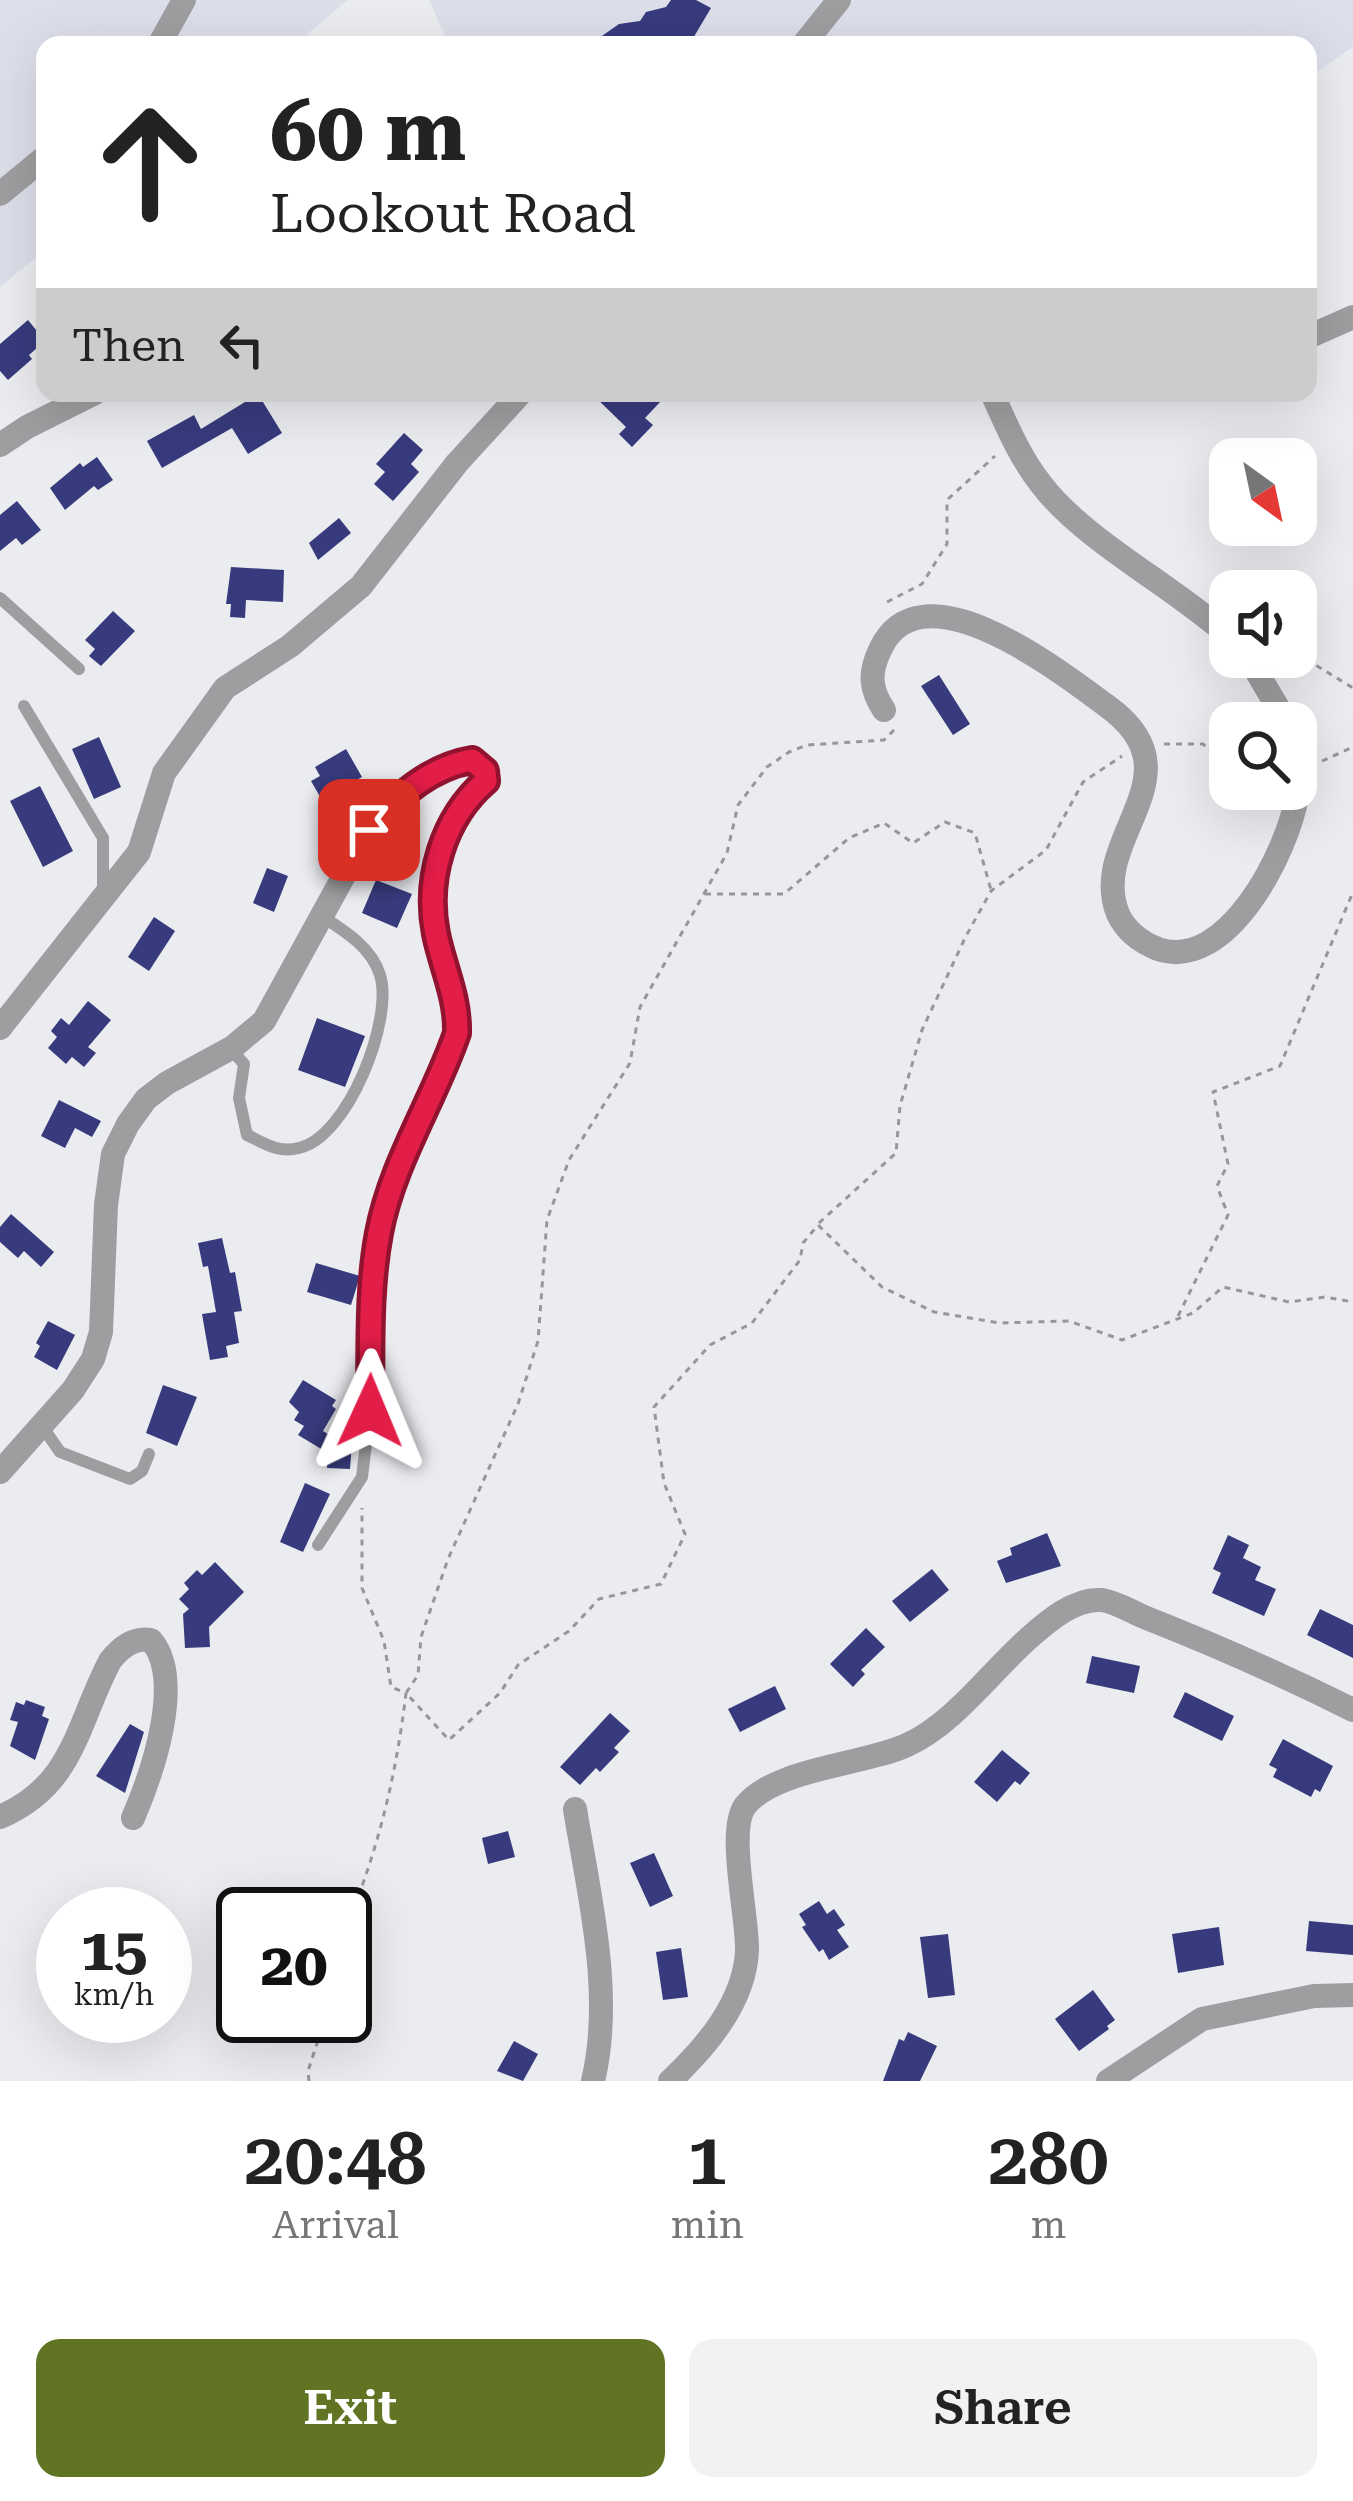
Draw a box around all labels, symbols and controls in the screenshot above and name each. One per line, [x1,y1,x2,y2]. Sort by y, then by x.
text: 60 m [270,82,466,180]
icon: ahead [72,84,228,240]
text: Lookout Road [270,182,636,245]
icon: left [209,312,275,378]
text: Then [72,319,185,372]
north arrow [1209,438,1317,546]
map controls [1209,438,1317,810]
button: sound [1209,570,1317,678]
button: search [1209,702,1317,810]
pin [318,779,420,881]
icon: arrive [336,797,402,863]
position arrow [307,1348,433,1474]
speed limit sign: 20 [216,1887,372,2043]
text: 15 [80,1914,148,1985]
text: km/h [74,1977,154,2012]
text: 20:48 [244,2117,427,2202]
text: 1 [687,2117,727,2202]
text: 280 [988,2117,1109,2202]
text: Arrival [272,2202,399,2248]
text: min [671,2202,744,2248]
text: m [1031,2202,1066,2248]
button: Exit [36,2339,665,2477]
button: Share [689,2339,1317,2477]

